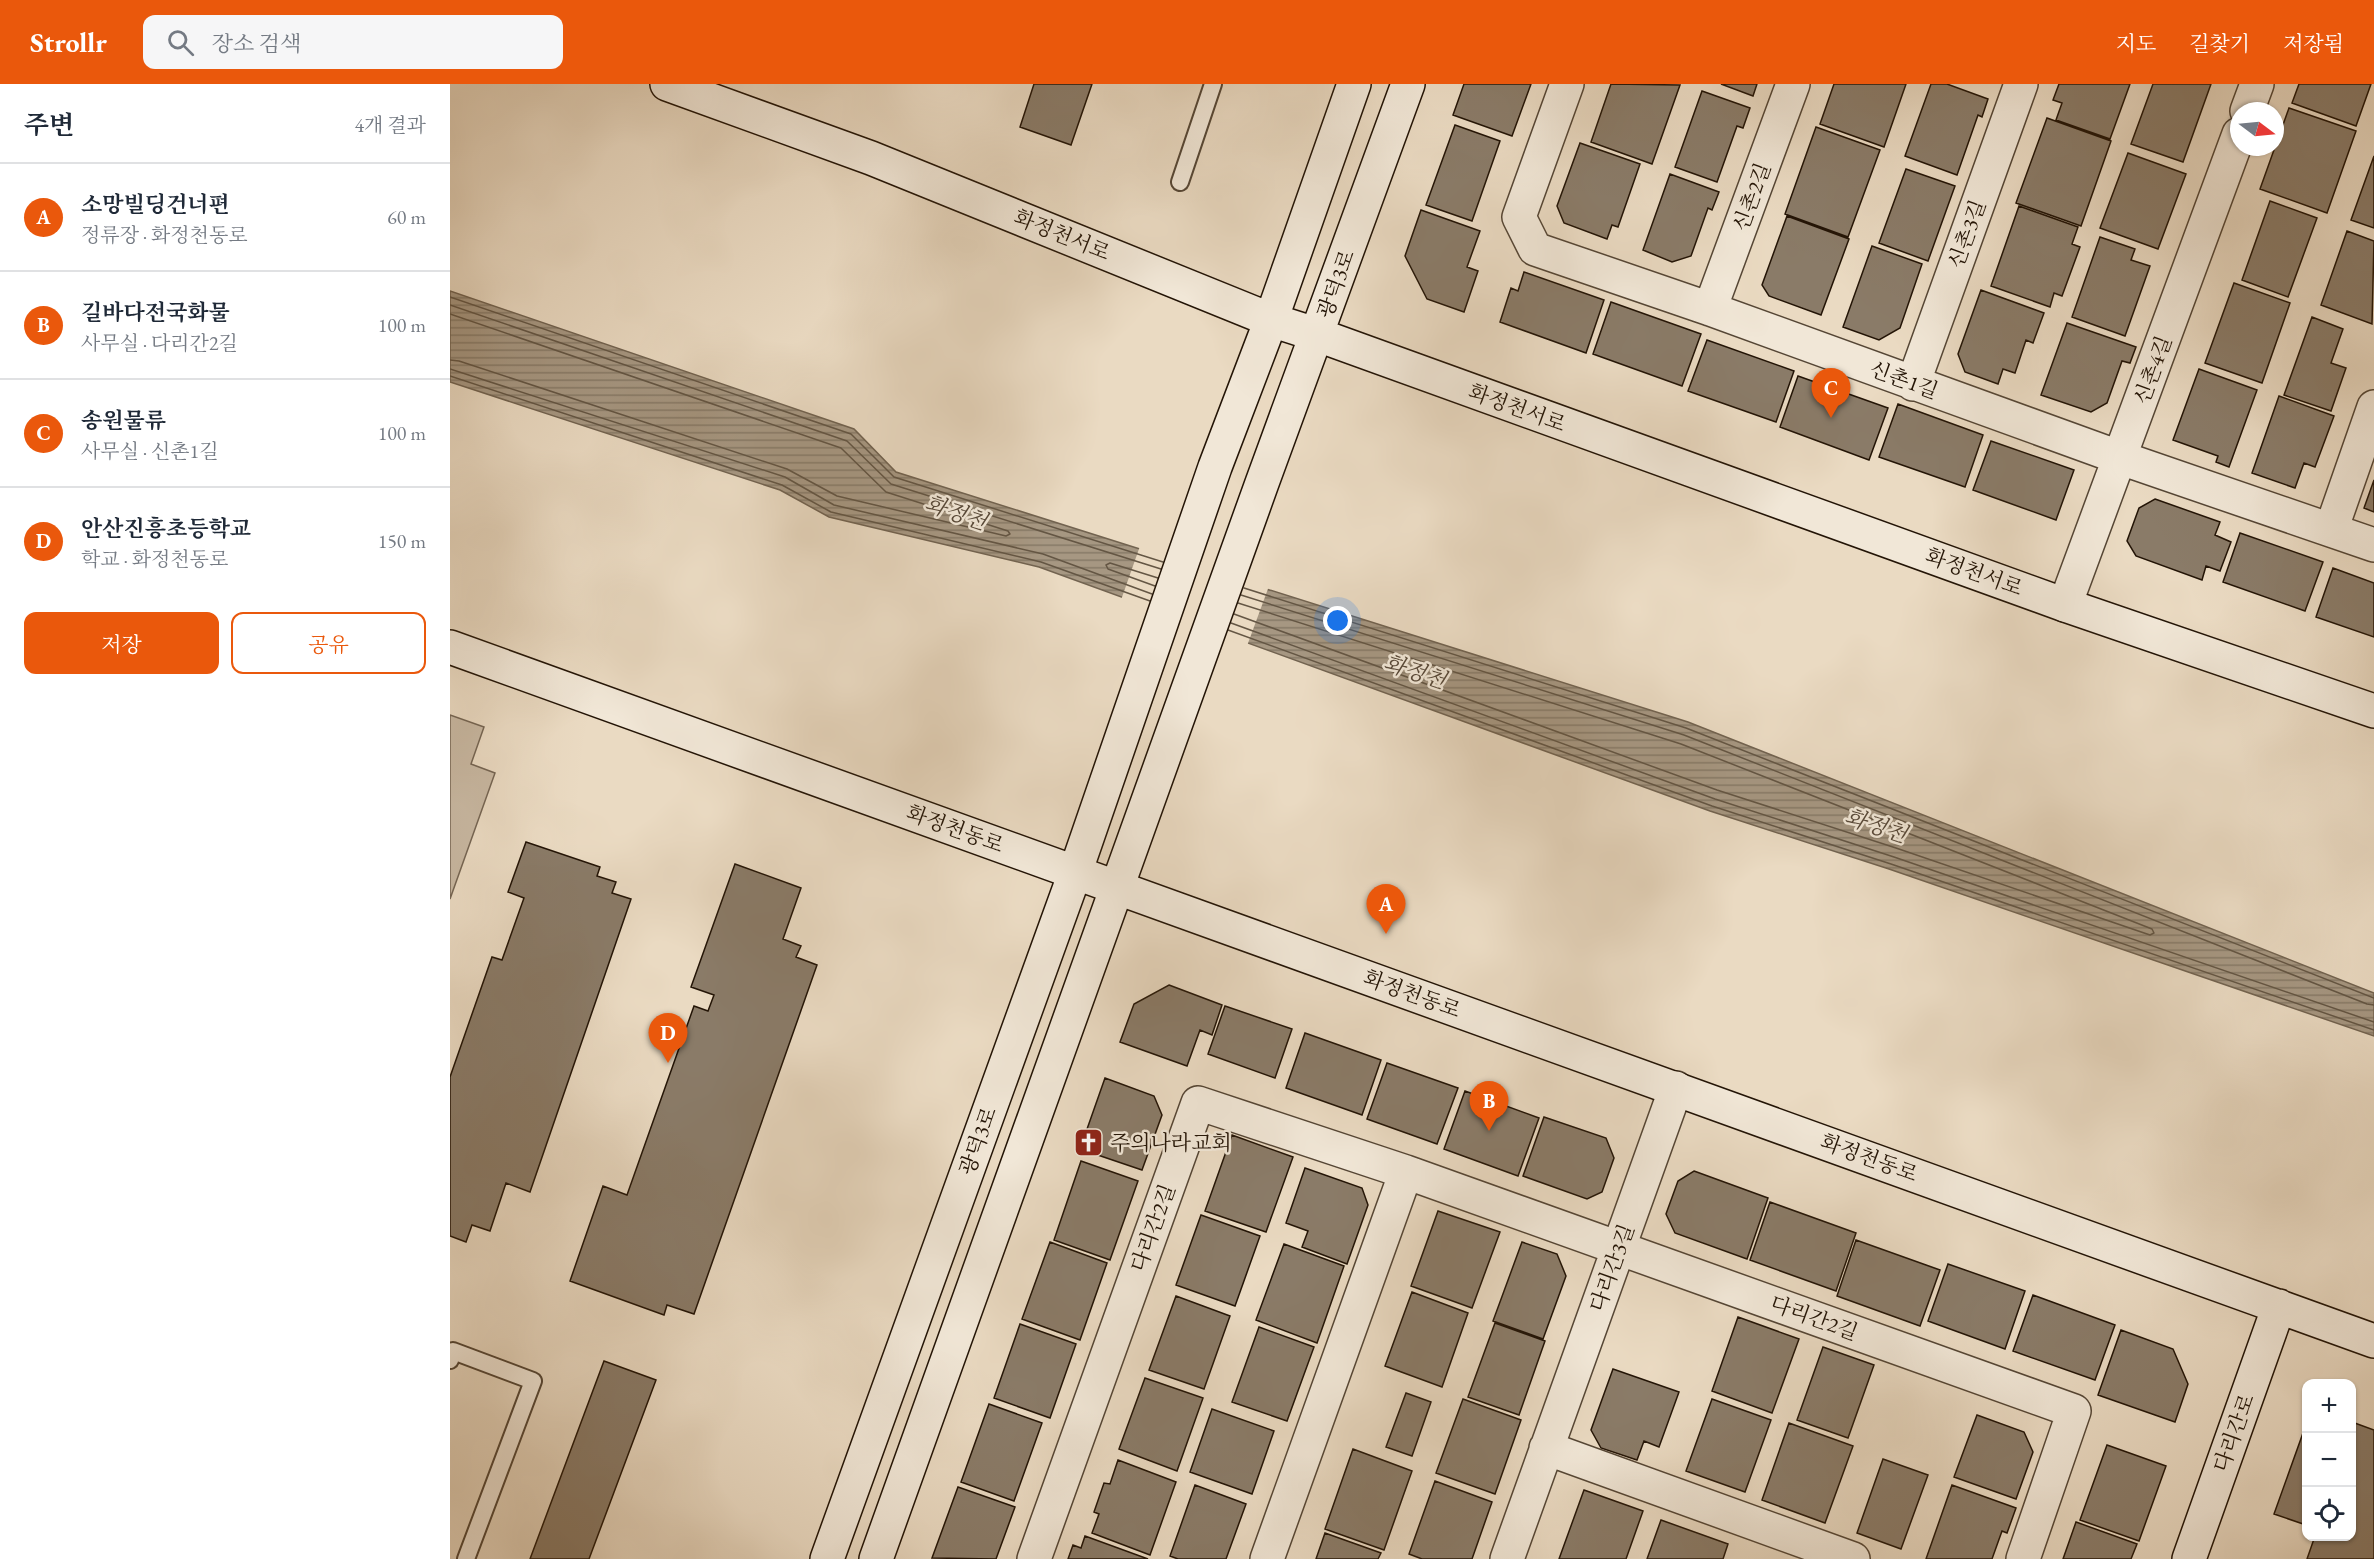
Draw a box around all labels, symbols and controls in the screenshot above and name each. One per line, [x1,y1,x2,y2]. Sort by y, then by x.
search box [143,15,563,69]
text: Strollr [30,24,107,60]
icon: search [164,26,197,59]
text: 장소 검색 [212,29,301,58]
text: 지도 [2116,30,2156,57]
text: 길찾기 [2189,30,2250,57]
text: 저장됨 [2283,30,2344,57]
north arrow [2230,102,2284,156]
text: 주변 [24,108,74,142]
text: 4개 결과 [354,112,426,138]
street label: 신촌2길 [1727,159,1776,235]
text: 소망빌딩건너편 [81,190,230,219]
street label: 신촌3길 [1942,196,1991,272]
street label: 화정천서로 [1010,203,1114,266]
text: A [36,204,51,230]
text: 60 m [387,204,426,230]
text: 정류장 · 화정천동로 [81,222,248,248]
street label: 광덕3로 [1311,246,1360,322]
text: 길바다전국화물 [81,298,230,327]
text: B [37,312,50,338]
text: 100 m [378,312,426,338]
text: 사무실 · 다리간2길 [81,330,238,356]
street label: 신촌4길 [2128,332,2177,408]
street label: 신촌1길 [1866,355,1942,404]
pin: C [1812,368,1850,418]
street label: 화정천서로 [1465,377,1569,438]
text: 송원물류 [81,406,166,435]
text: C [36,420,51,446]
text: 100 m [378,420,426,446]
text: 사무실 · 신촌1길 [81,438,219,464]
water label: 화정천 [921,488,992,537]
text: 안산진흥초등학교 [81,514,251,543]
text: D [36,528,51,554]
text: 150 m [378,528,426,554]
street label: 화정천서로 [1922,541,2026,602]
text: 학교 · 화정천동로 [81,546,228,572]
your location [1323,606,1352,635]
button: 저장 [24,612,219,674]
button: 공유 [231,612,426,674]
water label: 화정천 [1380,648,1451,696]
street label: 화정천동로 [903,798,1007,859]
water label: 화정천 [1841,802,1912,850]
pin: A [1366,884,1406,934]
street label: 화정천동로 [1360,963,1464,1024]
pin: D [648,1014,688,1063]
pin: B [1470,1082,1508,1131]
street label: 광덕3로 [953,1103,1002,1179]
church icon: 주의나라교회 [1073,1127,1105,1159]
street label: 화정천동로 [1817,1127,1921,1188]
place label: 주의나라교회 [1110,1129,1232,1156]
street label: 다리간2길 [1124,1180,1181,1275]
street label: 다리간3길 [1583,1220,1640,1315]
street label: 다리간2길 [1767,1289,1862,1346]
map controls [2302,1379,2356,1541]
button: + [2302,1379,2356,1433]
street label: 다리간로 [2207,1390,2260,1476]
button: − [2302,1433,2356,1487]
button: locate [2302,1487,2356,1541]

